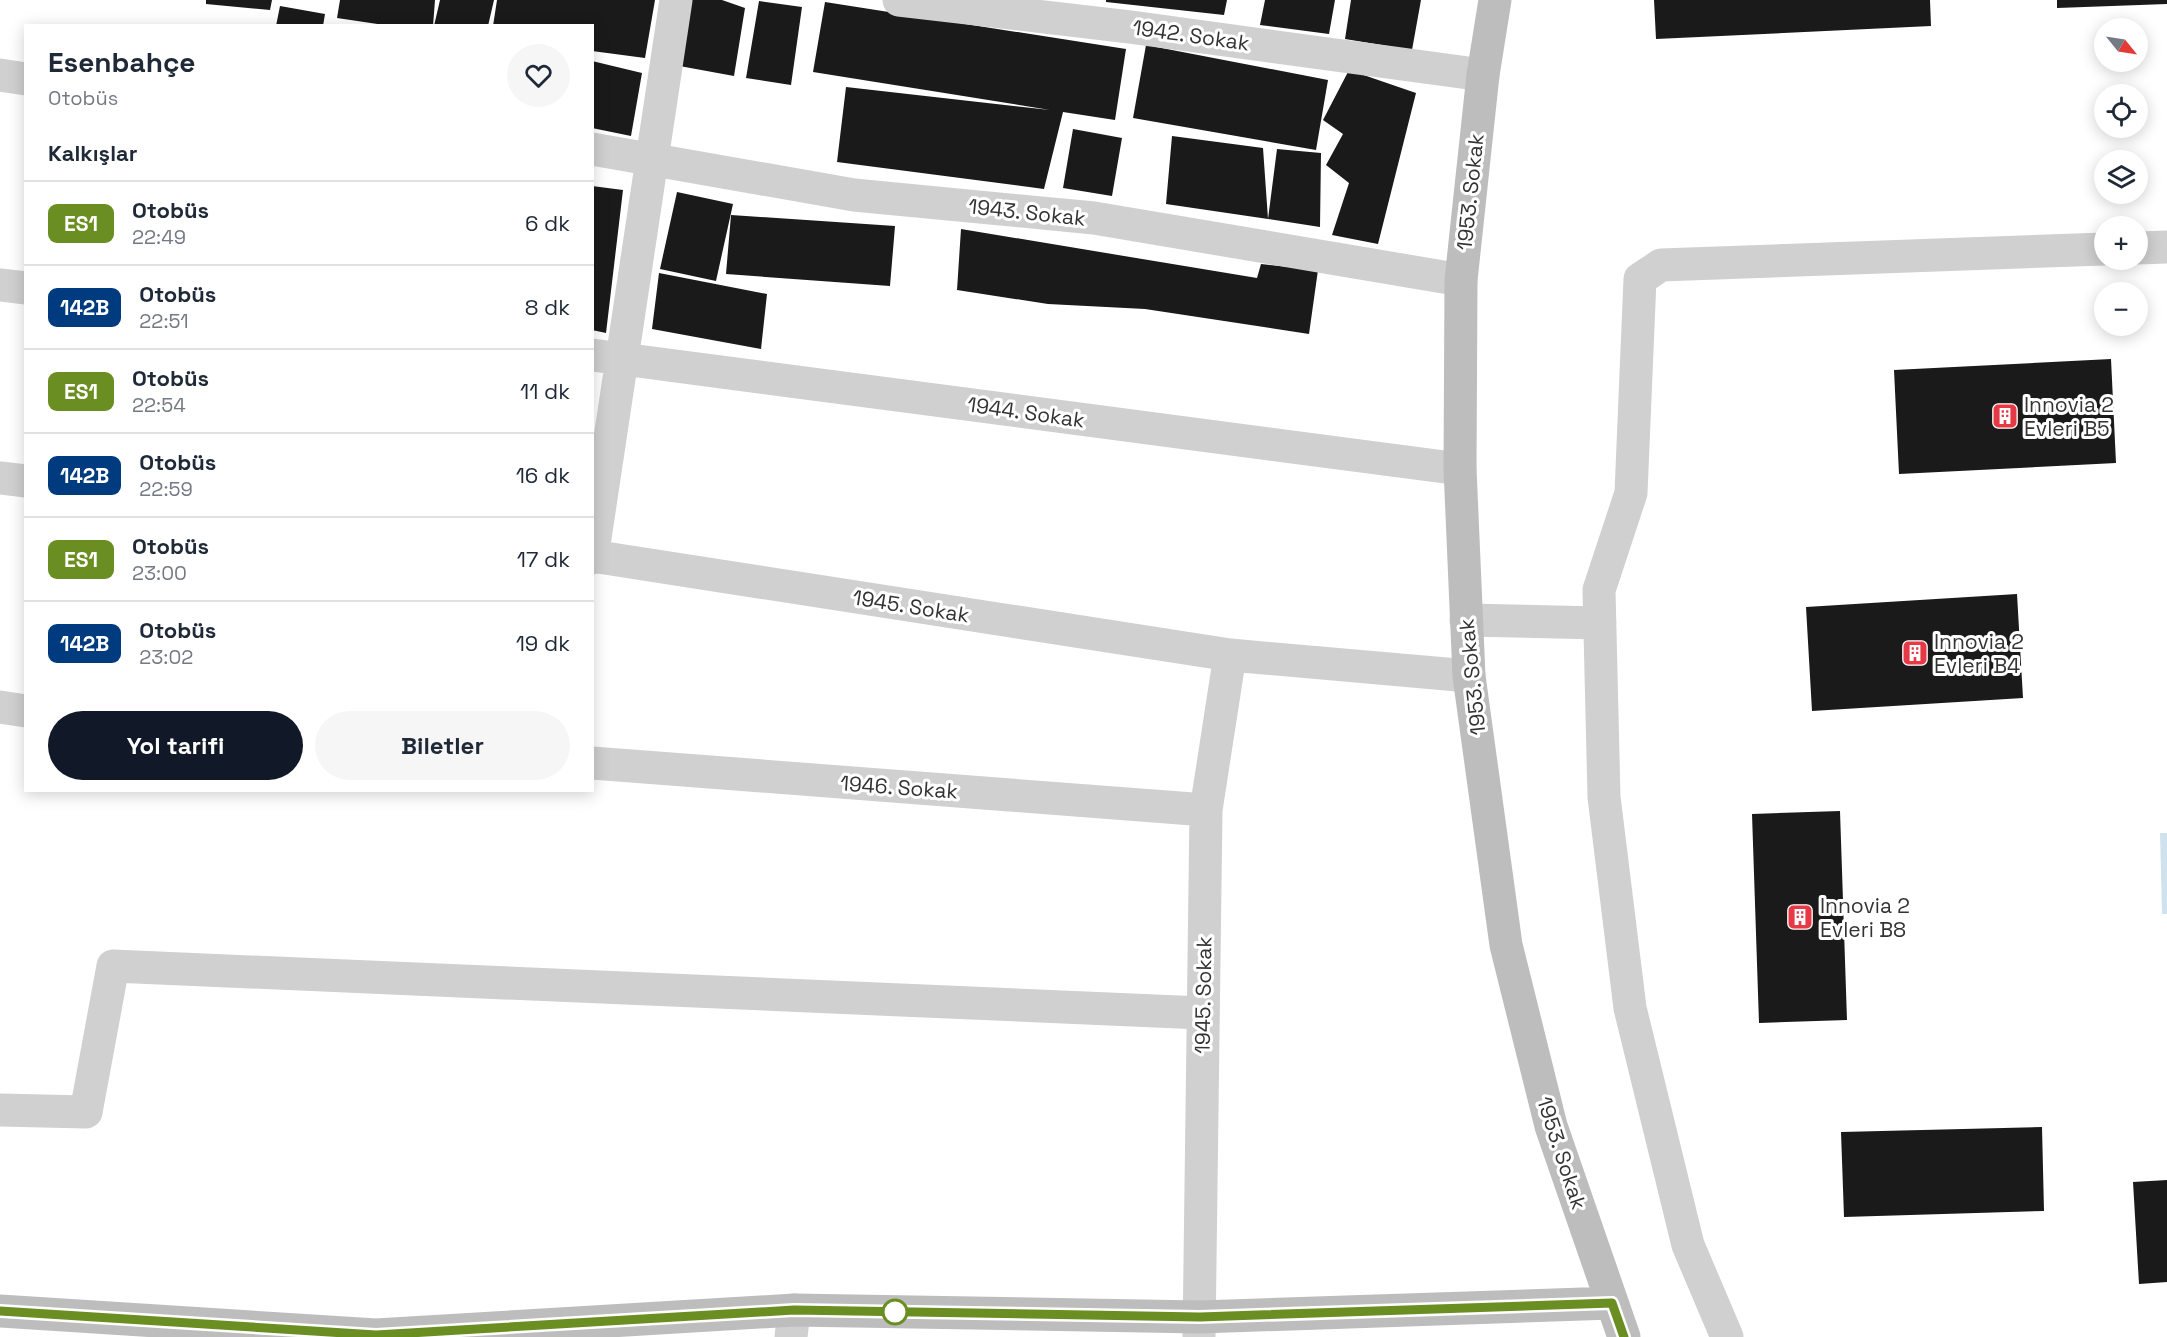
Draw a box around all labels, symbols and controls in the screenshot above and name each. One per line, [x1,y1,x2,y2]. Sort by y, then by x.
street label: 1942. Sokak [1131,13,1251,57]
north arrow [2094,18,2148,72]
map controls [2094,18,2148,336]
text: Esenbahçe [48,44,195,80]
button: heart [507,44,570,107]
button: locate [2094,84,2148,138]
text: Otobüs [48,85,118,111]
street label: 1953. Sokak [1450,132,1490,252]
text: Kalkışlar [48,139,137,167]
button: layers [2094,150,2148,204]
street label: 1943. Sokak [967,192,1087,232]
text: Otobüs [132,196,209,224]
text: 6 dk [525,209,570,237]
text: ES1 [64,210,98,237]
button: + [2094,216,2148,270]
text: 22:49 [132,224,186,250]
text: Otobüs [139,280,216,308]
button: − [2094,282,2148,336]
text: 8 dk [525,293,570,321]
text: 142B [60,294,109,321]
text: 22:51 [139,308,189,334]
text: Otobüs [132,364,209,392]
text: 11 dk [520,377,570,405]
text: ES1 [64,378,98,405]
street label: 1944. Sokak [966,390,1086,434]
place label: Innovia 2 Evleri B5 [2024,391,2114,442]
text: 22:54 [132,392,186,418]
building icon: Innovia 2 Evleri B5 [1990,401,2020,431]
text: Otobüs [139,448,216,476]
text: 16 dk [516,461,570,489]
text: 142B [60,462,109,489]
text: 22:59 [139,476,193,502]
text: Otobüs [132,532,209,560]
text: 17 dk [517,545,570,573]
text: ES1 [64,546,98,573]
text: 23:00 [132,560,187,586]
street label: 1945. Sokak [851,583,971,629]
text: Otobüs [139,616,216,644]
street label: 1953. Sokak [1452,617,1492,737]
place label: Innovia 2 Evleri B4 [1934,628,2024,679]
text: 19 dk [516,629,570,657]
text: 142B [60,630,109,657]
building icon: Innovia 2 Evleri B4 [1900,638,1930,668]
text: 23:02 [139,644,193,670]
button: Yol tarifi [48,711,303,780]
button: Biletler [315,711,570,780]
street label: 1946. Sokak [839,769,959,805]
place label: Innovia 2 Evleri B8 [1820,892,1910,943]
building icon: Innovia 2 Evleri B8 [1785,902,1815,932]
street label: 1945. Sokak [1188,936,1218,1054]
street label: 1953. Sokak [1531,1093,1593,1213]
unlabelled marker [882,1299,908,1325]

